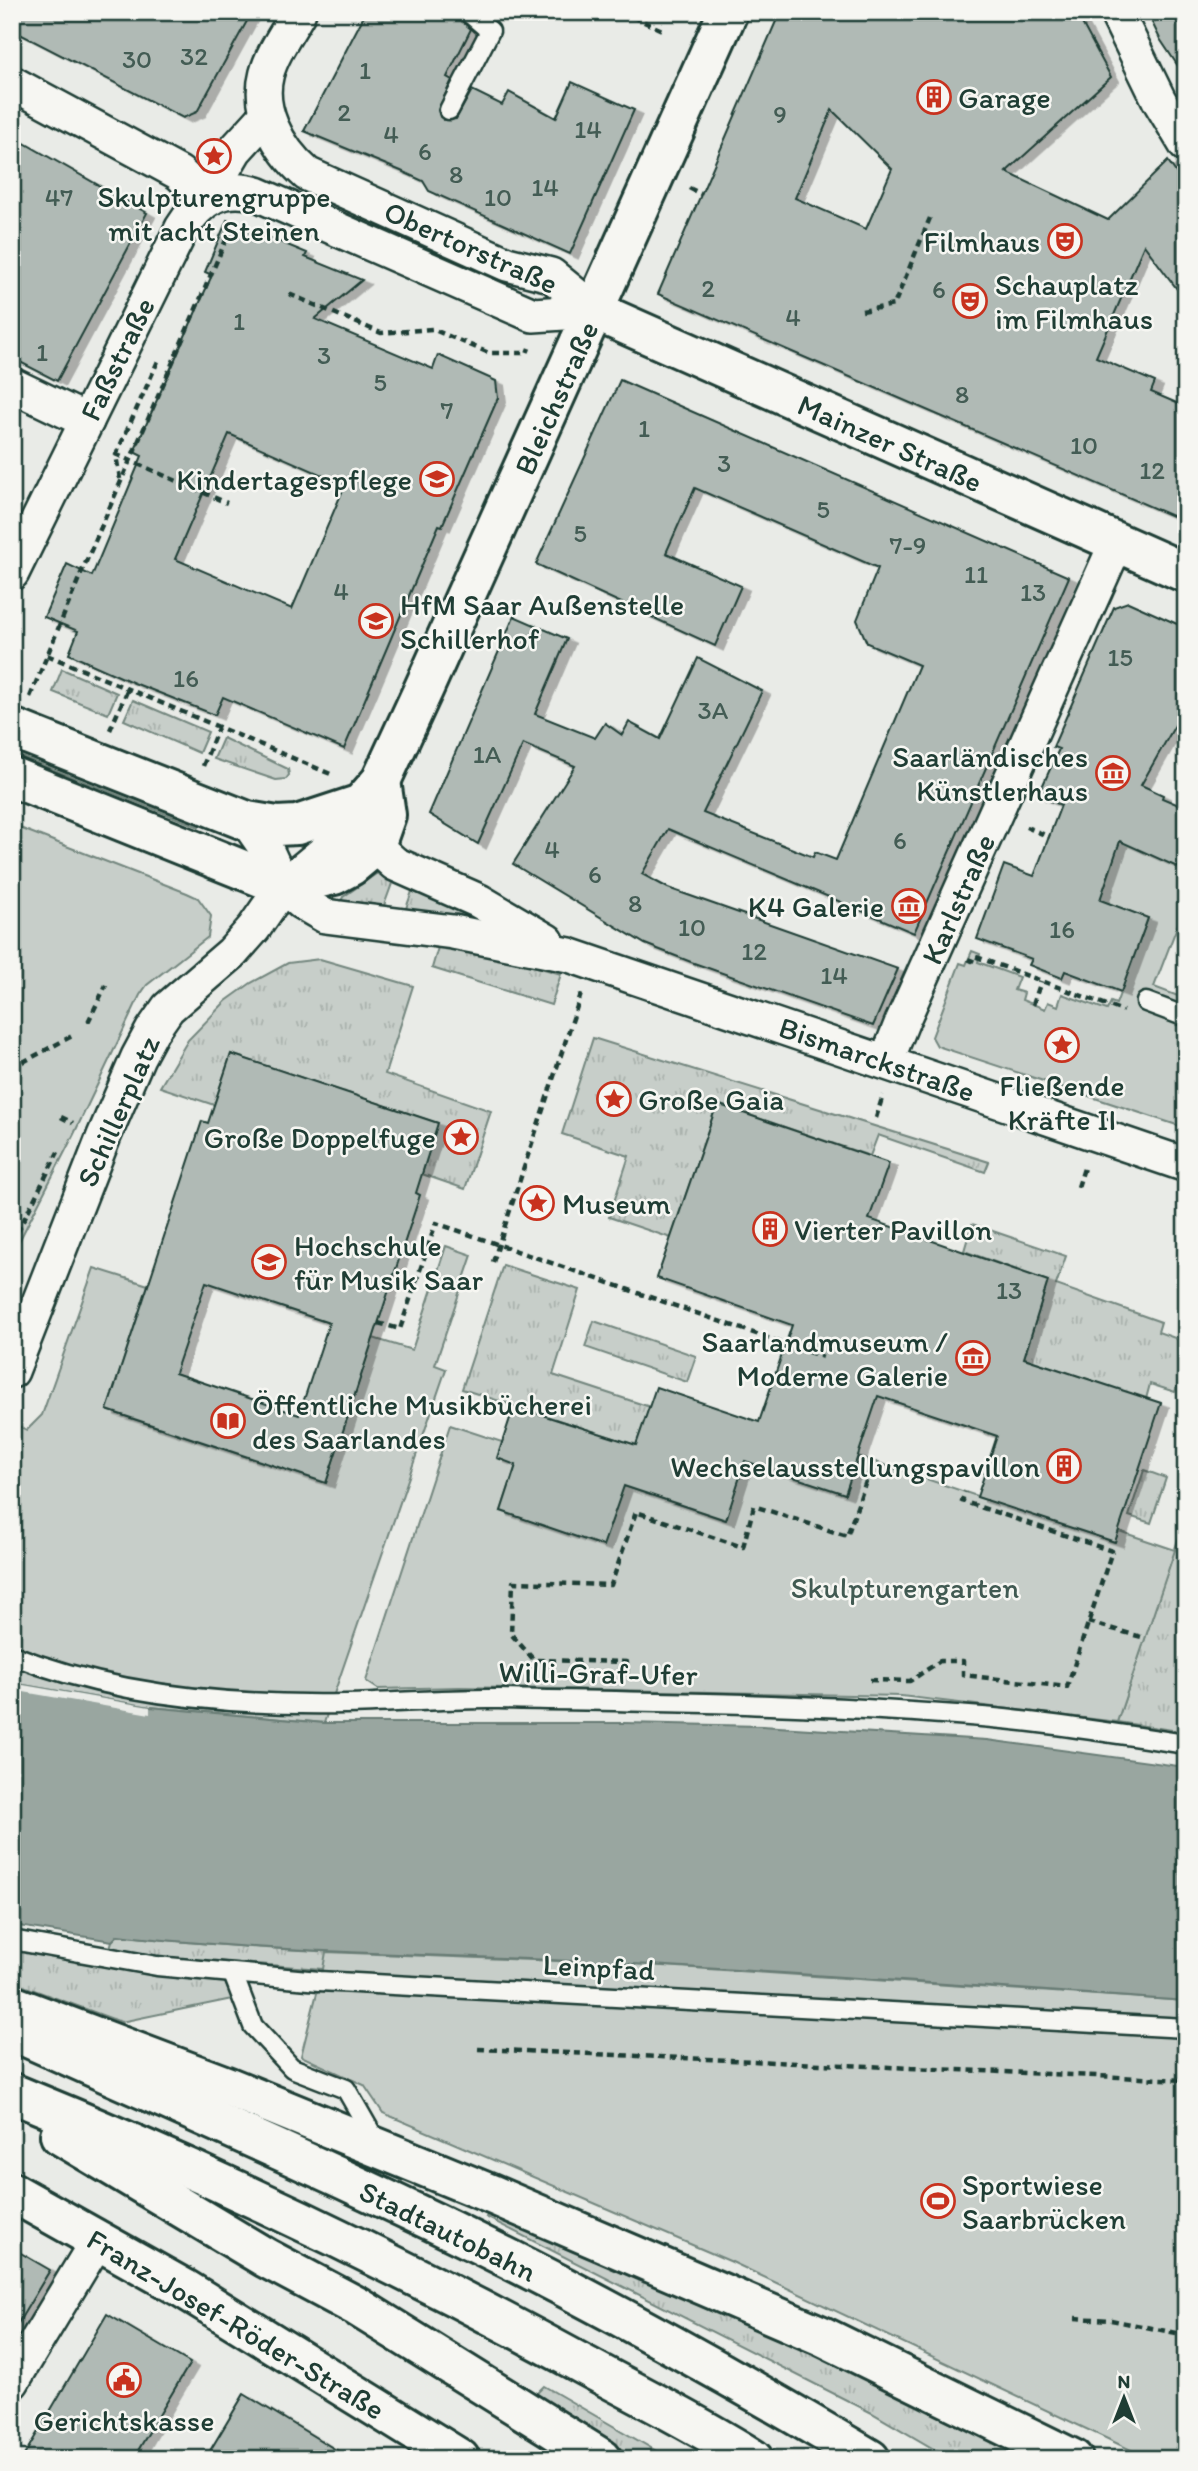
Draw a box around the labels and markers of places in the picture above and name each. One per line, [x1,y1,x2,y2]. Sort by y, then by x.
building icon: Garage [915,78,953,116]
place label: Garage [958,79,1051,116]
place icon: Skulpturengruppe mit acht Steinen [195,137,233,175]
place label: Skulpturengruppe mit acht Steinen [97,178,331,249]
theatre icon: Filmhaus [1046,222,1084,260]
place label: Filmhaus [924,223,1040,260]
place label: Schauplatz im Filmhaus [995,266,1153,337]
theatre icon: Schauplatz im Filmhaus [951,282,989,320]
school or university icon: Kindertagespflege [418,460,456,498]
place label: Kindertagespflege [176,461,412,498]
place label: HfM Saar Außenstelle Schillerhof [400,586,684,657]
school or university icon: HfM Saar Außenstelle Schillerhof [357,602,395,640]
place label: Saarländisches Künstlerhaus [892,738,1088,809]
museum icon: Saarländisches Künstlerhaus [1094,754,1132,792]
museum icon: K4 Galerie [890,887,928,925]
place label: K4 Galerie [748,888,884,925]
place icon: Fließende Kräfte II [1043,1026,1081,1064]
place label: Fließende Kräfte II [999,1067,1125,1138]
place icon: Große Gaia [595,1080,633,1118]
place label: Große Gaia [638,1081,784,1118]
place icon: Große Doppelfuge [442,1118,480,1156]
place label: Große Doppelfuge [204,1119,436,1156]
place icon: Museum [518,1184,556,1222]
place label: Museum [562,1185,671,1222]
building icon: Vierter Pavillon [751,1210,789,1248]
place label: Vierter Pavillon [794,1211,992,1248]
place label: Hochschule für Musik Saar [294,1227,484,1298]
school or university icon: Hochschule für Musik Saar [250,1243,288,1281]
place label: Saarlandmuseum / Moderne Galerie [701,1323,948,1394]
museum icon: Saarlandmuseum / Moderne Galerie [954,1339,992,1377]
place label: Öffentliche Musikbücherei des Saarlandes [252,1386,592,1457]
library icon: Öffentliche Musikbücherei des Saarlandes [209,1402,247,1440]
building icon: Wechselausstellungspavillon [1045,1447,1083,1485]
place label: Wechselausstellungspavillon [670,1448,1040,1485]
place label: Sportwiese Saarbrücken [962,2166,1126,2237]
sports icon: Sportwiese Saarbrücken [919,2182,957,2220]
public building icon: Gerichtskasse [105,2361,143,2399]
place label: Gerichtskasse [34,2402,214,2439]

